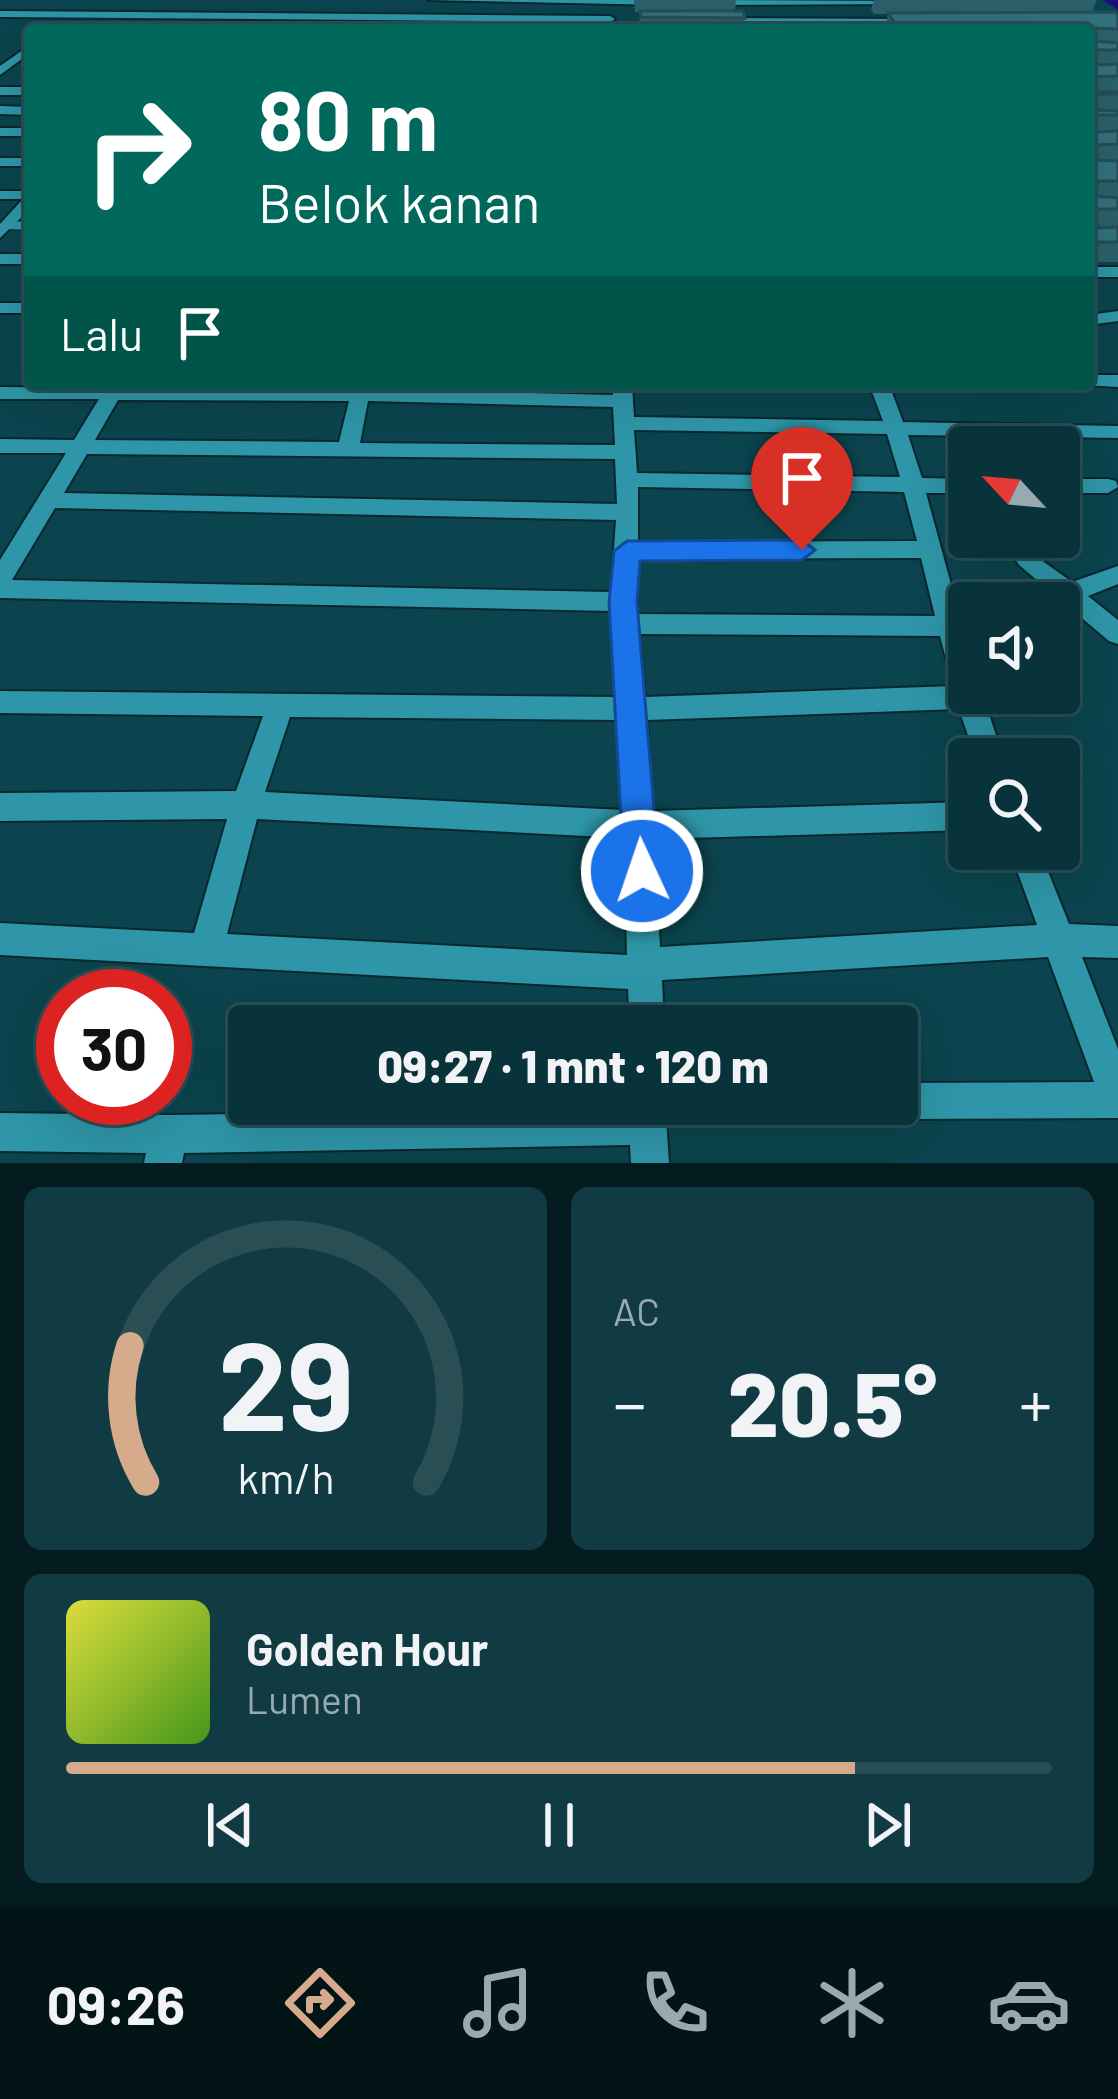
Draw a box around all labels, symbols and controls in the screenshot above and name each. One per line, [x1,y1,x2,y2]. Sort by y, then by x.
text: 80 m [258,67,438,168]
icon: right [60,72,216,228]
text: Belok kanan [258,169,540,234]
icon: arrive [167,300,233,366]
text: Lalu [60,306,143,360]
north arrow [948,426,1080,558]
map controls [948,426,1080,870]
pin [751,427,853,550]
icon: arrive [769,445,835,511]
button: sound [948,582,1080,714]
button: search [948,738,1080,870]
position arrow [579,808,705,934]
speed limit sign: 30 [36,969,192,1125]
text: 09:27 · 1 mnt · 120 m [377,1038,769,1092]
text: AC [613,1287,660,1334]
text: 29 [217,1306,354,1456]
text: 20.5° [728,1347,937,1455]
text: − [613,1362,646,1441]
text: + [1019,1362,1052,1441]
text: km/h [237,1450,334,1502]
text: Golden Hour [246,1621,488,1675]
text: Lumen [246,1675,363,1722]
icon: previous [197,1792,263,1858]
icon: pause [526,1792,592,1858]
icon: next [855,1792,921,1858]
icon: directions [278,1961,362,2045]
icon: music [456,1961,540,2045]
icon: phone [633,1961,717,2045]
icon: climate [810,1961,894,2045]
icon: car [987,1961,1071,2045]
text: 09:26 [47,1971,185,2036]

